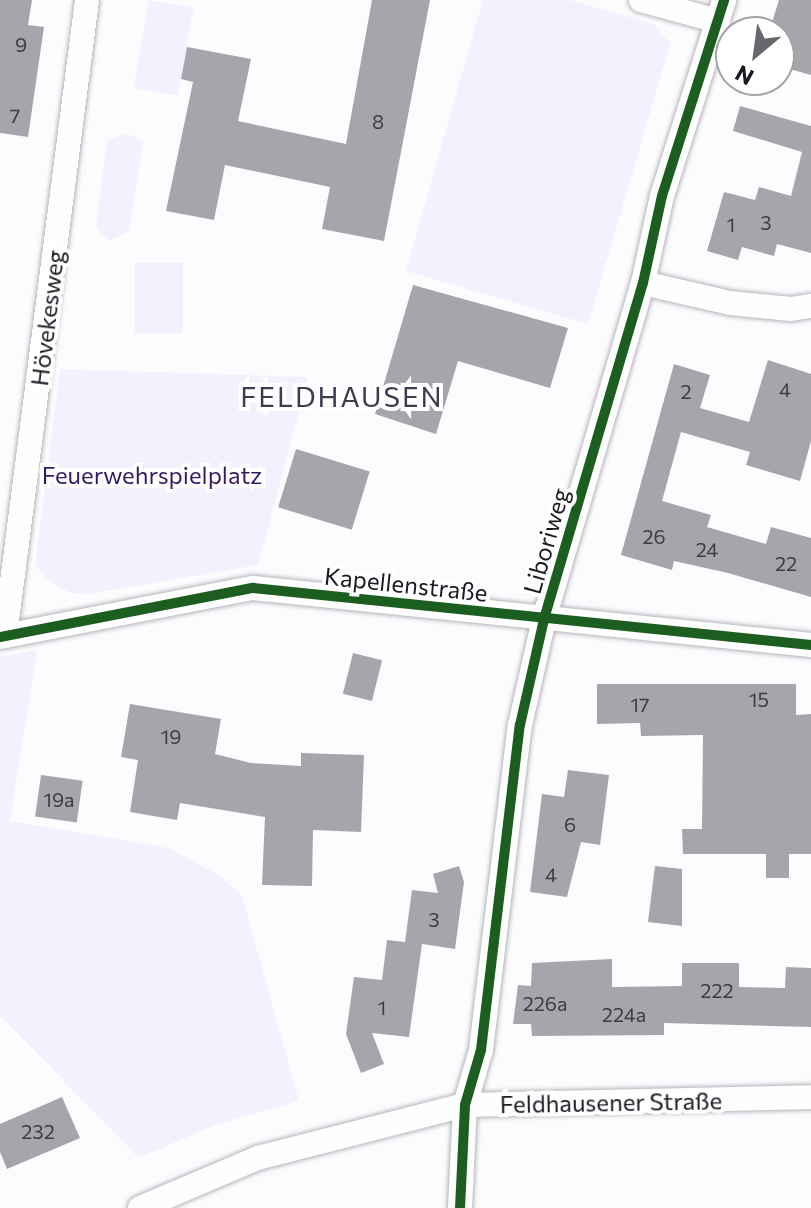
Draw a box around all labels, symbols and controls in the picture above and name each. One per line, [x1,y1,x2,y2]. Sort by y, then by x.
north arrow [715,16,795,96]
house number: 9 [15,32,27,56]
text: N [730,60,758,91]
house number: 7 [10,103,20,127]
house number: 8 [372,109,384,133]
house number: 3 [760,210,772,234]
house number: 1 [727,212,735,236]
street label: Hövekesweg [24,248,70,388]
house number: 4 [779,377,791,401]
district label: FELDHAUSEN [240,379,444,413]
house number: 2 [680,379,692,403]
park label: Feuerwehrspielplatz [42,461,262,489]
street label: Liboriweg [517,485,575,597]
house number: 26 [642,524,666,548]
house number: 24 [696,537,718,561]
house number: 22 [775,551,797,575]
street label: Kapellenstraße [323,561,489,607]
house number: 15 [749,687,769,711]
house number: 17 [630,692,650,716]
house number: 19 [161,724,181,748]
house number: 19a [43,787,75,811]
house number: 6 [564,812,576,836]
house number: 4 [545,862,557,886]
house number: 3 [428,907,440,931]
house number: 222 [700,978,734,1002]
house number: 226a [523,991,567,1015]
house number: 1 [378,995,386,1019]
house number: 224a [602,1002,646,1026]
street label: Feldhausener Straße [500,1086,722,1118]
house number: 232 [21,1119,55,1143]

